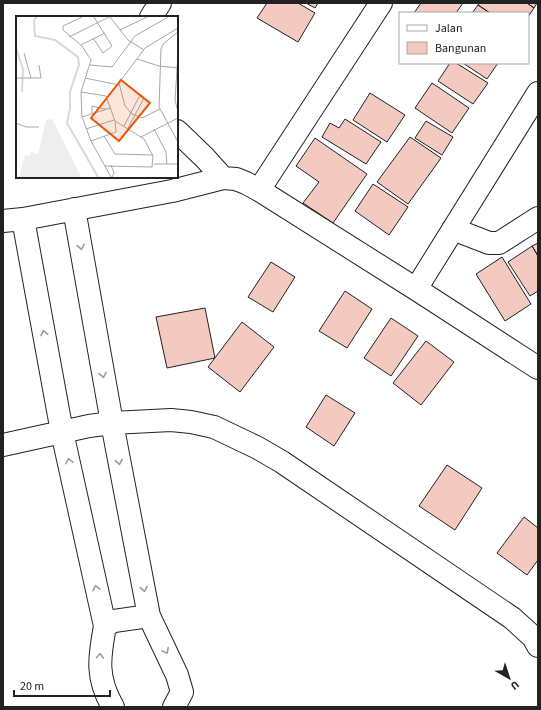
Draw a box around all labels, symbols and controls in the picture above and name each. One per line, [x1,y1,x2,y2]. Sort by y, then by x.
legend [399,12,529,64]
inset map [16,16,178,178]
text: Jalan [435,20,462,37]
text: Bangunan [435,40,486,57]
one-way arrow [76,244,85,250]
one-way arrow [40,330,49,336]
one-way arrow [98,372,107,378]
one-way arrow [65,458,73,464]
one-way arrow [114,458,123,465]
one-way arrow [93,585,101,591]
one-way arrow [139,586,148,592]
one-way arrow [162,647,169,655]
one-way arrow [96,653,105,659]
north arrow [489,658,529,698]
scale bar [14,672,110,698]
text: U [507,677,523,694]
text: 20 m [20,678,44,695]

